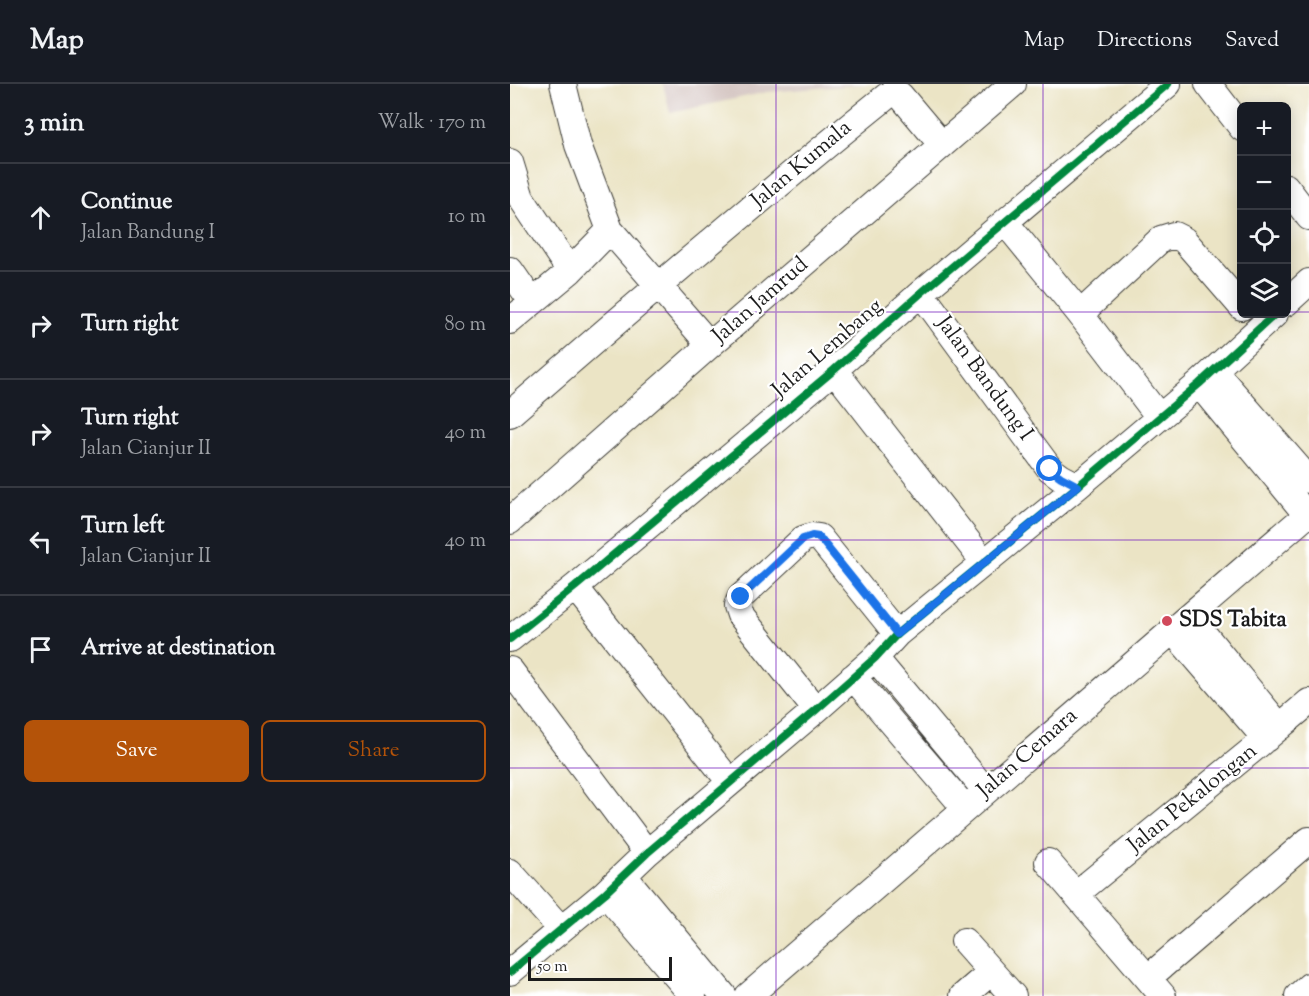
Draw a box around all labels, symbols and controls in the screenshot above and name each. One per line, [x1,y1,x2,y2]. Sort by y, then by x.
text: Map [30,21,84,61]
text: Map [1024,26,1064,56]
text: Directions [1097,26,1192,56]
text: Saved [1225,26,1279,56]
map controls [1237,102,1291,318]
button: + [1237,102,1291,156]
text: 3 min [24,105,84,142]
text: Walk · 170 m [378,109,486,138]
street label: Jalan Kumala [744,113,859,217]
button: − [1237,156,1291,210]
text: Continue [81,187,172,219]
icon: ahead [24,201,57,234]
text: 10 m [448,203,486,232]
button: locate [1237,210,1291,264]
text: Jalan Bandung I [81,219,215,248]
street label: Jalan Jamrud [705,250,816,353]
button: layers [1237,264,1291,318]
street label: Jalan Lembang [765,292,891,407]
icon: right [24,309,57,342]
text: Turn right [81,309,178,341]
street label: Jalan Bandung I [927,309,1040,448]
text: 80 m [445,311,486,340]
text: Turn right [81,403,178,435]
icon: right [24,417,57,450]
text: 40 m [445,419,486,448]
text: Jalan Cianjur II [81,435,211,464]
route start [1036,455,1062,481]
text: Turn left [81,511,164,543]
icon: left [24,525,57,558]
text: 40 m [445,527,486,556]
text: Jalan Cianjur II [81,543,211,572]
route end [727,583,753,609]
place label: SDS Tabita [1179,605,1287,637]
marker: SDS Tabita [1160,614,1174,628]
icon: arrive [24,633,57,666]
text: Arrive at destination [81,633,276,665]
street label: Jalan Cemara [970,701,1085,807]
button: Save [24,720,249,782]
button: Share [261,720,486,782]
street label: Jalan Pekalongan [1120,737,1265,862]
scale bar [528,954,672,982]
text: 50 m [537,956,568,979]

